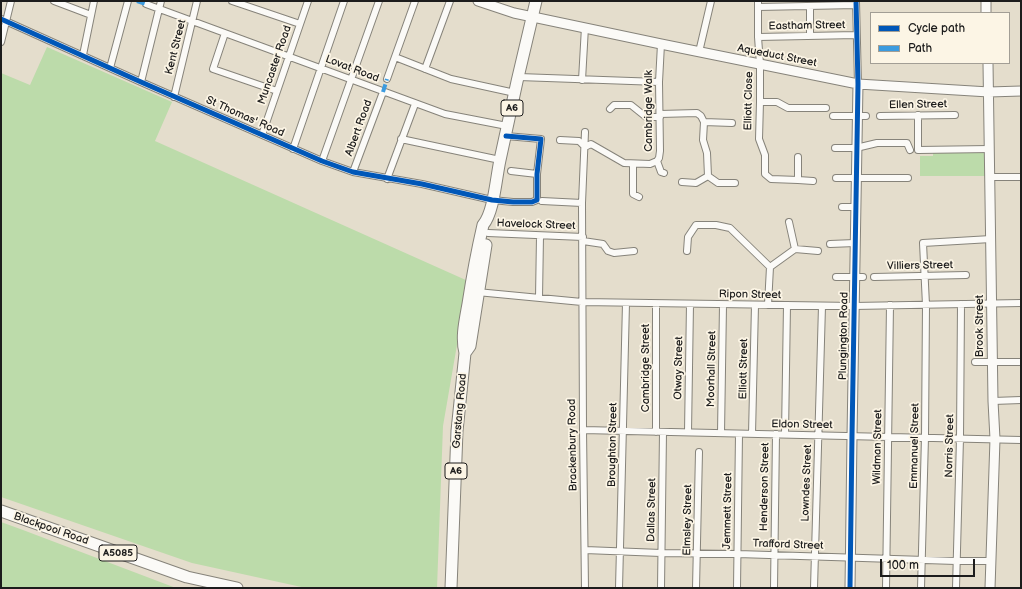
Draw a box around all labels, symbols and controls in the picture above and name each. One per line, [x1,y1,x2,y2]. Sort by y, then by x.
legend [870,12,1010,64]
street label: Kent Street [163,18,189,76]
street label: Eastham Street [768,19,846,33]
text: Cycle path [908,21,965,36]
street label: Muncaster Road [255,24,295,106]
text: Path [908,41,932,56]
street label: Aqueduct Street [736,42,818,70]
street label: Lovat Road [323,53,381,85]
street label: Cambridge Walk [642,70,656,152]
street label: Elliott Close [742,71,756,131]
street label: St Thomas' Road [204,94,286,140]
street label: Albert Road [343,98,375,158]
street label: Ellen Street [889,98,947,112]
road number: A6 [501,100,523,116]
street label: Havelock Street [496,217,576,233]
street label: Villiers Street [887,259,953,273]
street label: Ripon Street [719,288,781,302]
street label: Plungington Road [837,292,851,380]
street label: Brook Street [973,295,987,357]
street label: Cambridge Street [639,324,653,412]
street label: Moorhall Street [705,331,719,407]
street label: Otway Street [672,336,686,400]
street label: Elliott Street [737,339,751,399]
street label: Garstang Road [450,373,470,449]
street label: Brackenbury Road [566,399,580,491]
street label: Broughton Street [606,403,620,487]
street label: Emmanuel Street [908,403,922,489]
street label: Wildman Street [871,409,885,485]
street label: Norris Street [943,414,957,478]
street label: Eldon Street [771,418,833,432]
street label: Henderson Street [758,443,772,531]
street label: Lowndes Street [799,444,815,522]
road number: A6 [445,463,467,479]
street label: Jemmett Street [721,473,735,549]
street label: Dallas Street [645,478,659,542]
street label: Elmsley Street [681,484,695,556]
street label: Blackpool Road [12,510,90,548]
street label: Trafford Street [752,537,824,553]
road number: A5085 [99,545,137,561]
scale bar [882,551,977,577]
text: 100 m [887,558,919,573]

